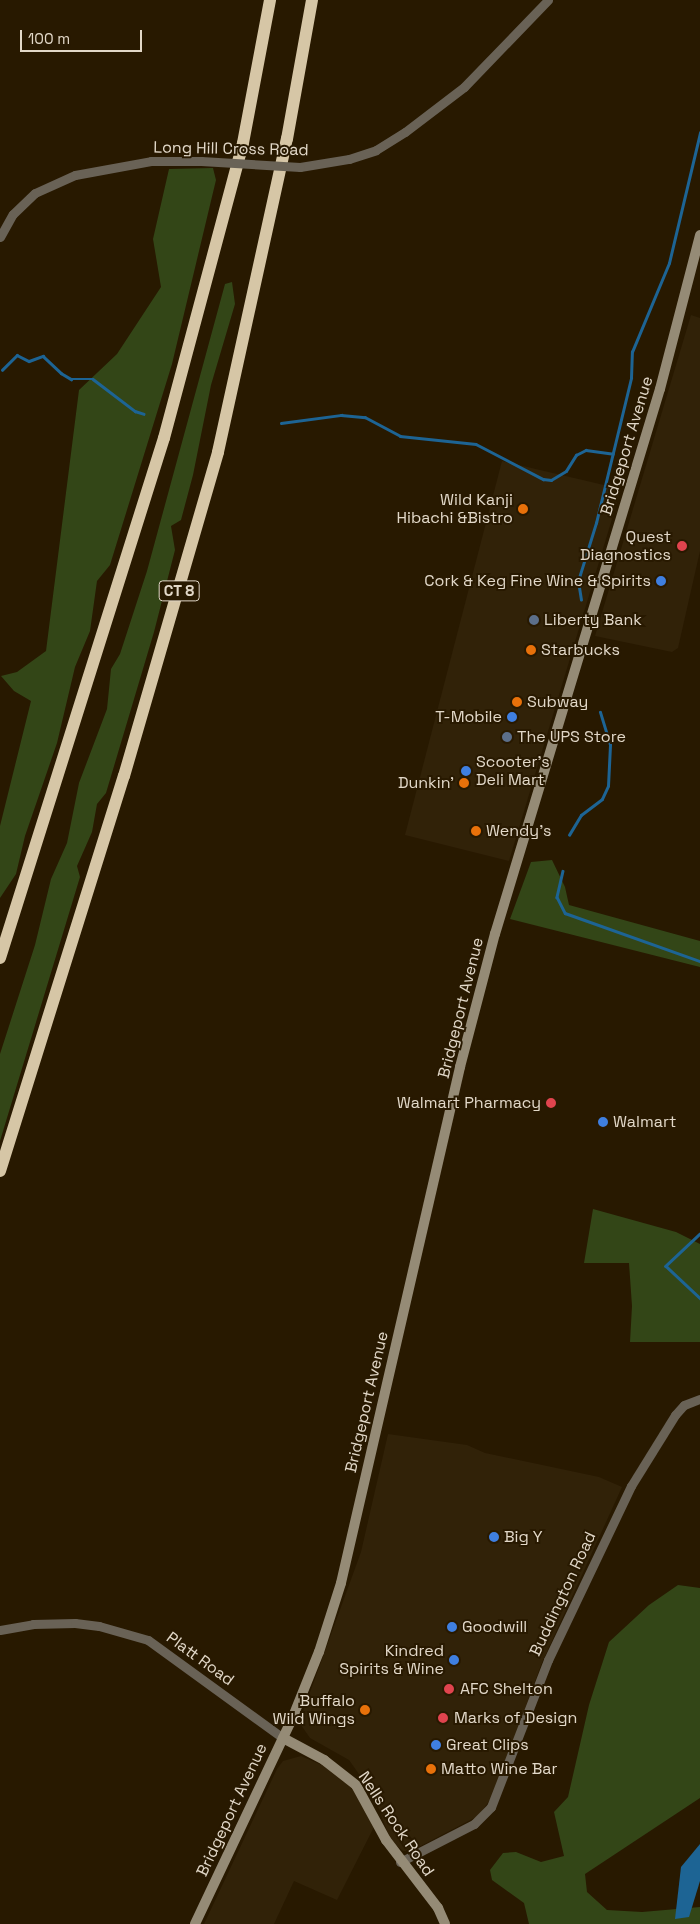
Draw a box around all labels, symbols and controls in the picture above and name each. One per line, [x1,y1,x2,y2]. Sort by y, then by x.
scale bar [22,20,145,52]
text: 100 m [28,29,70,48]
street label: Long Hill Cross Road [153,138,309,160]
street label: Bridgeport Avenue [597,374,657,518]
place label: Wild Kanji Hibachi &Bistro [396,490,513,528]
marker: Wild Kanji Hibachi &Bistro [517,503,529,515]
place label: Quest Diagnostics [580,527,671,565]
marker: Quest Diagnostics [675,539,689,553]
place label: Cork & Keg Fine Wine & Spirits [424,571,651,591]
marker: Cork & Keg Fine Wine & Spirits [655,575,667,587]
road number: CT 8 [158,578,200,604]
place label: Liberty Bank [544,610,642,630]
marker: Liberty Bank [528,614,540,626]
place label: Starbucks [541,640,620,660]
marker: Starbucks [525,644,537,656]
place label: Subway [527,692,588,712]
marker: Subway [511,696,523,708]
place label: T-Mobile [435,707,502,727]
marker: T-Mobile [506,711,518,723]
place label: The UPS Store [517,727,626,747]
marker: The UPS Store [501,731,513,743]
place label: Scooter's Deli Mart [476,752,550,790]
marker: Scooter's Deli Mart [460,765,472,777]
place label: Dunkin' [398,773,454,793]
marker: Dunkin' [458,777,470,789]
place label: Wendy's [486,821,552,841]
marker: Wendy's [470,825,482,837]
street label: Bridgeport Avenue [434,935,488,1081]
place label: Walmart Pharmacy [397,1093,541,1113]
marker: Walmart Pharmacy [545,1097,557,1109]
place label: Walmart [613,1112,676,1132]
marker: Walmart [597,1116,609,1128]
street label: Bridgeport Avenue [341,1329,393,1475]
place label: Big Y [504,1527,543,1547]
street label: Buddington Road [526,1529,600,1659]
marker: Big Y [488,1531,500,1543]
place label: Goodwill [462,1617,527,1637]
marker: Goodwill [446,1621,458,1633]
street label: Platt Road [163,1628,237,1690]
place label: Kindred Spirits & Wine [339,1641,444,1679]
marker: Kindred Spirits & Wine [448,1654,460,1666]
place label: AFC Shelton [460,1679,553,1699]
marker: AFC Shelton [442,1682,456,1696]
place label: Buffalo Wild Wings [272,1691,355,1729]
marker: Buffalo Wild Wings [359,1704,371,1716]
place label: Marks of Design [454,1708,577,1728]
marker: Marks of Design [436,1711,450,1725]
place label: Great Clips [446,1735,529,1755]
marker: Great Clips [430,1739,442,1751]
street label: Bridgeport Avenue [193,1740,271,1880]
place label: Matto Wine Bar [441,1759,558,1779]
marker: Matto Wine Bar [425,1763,437,1775]
street label: Nells Rock Road [354,1768,438,1880]

